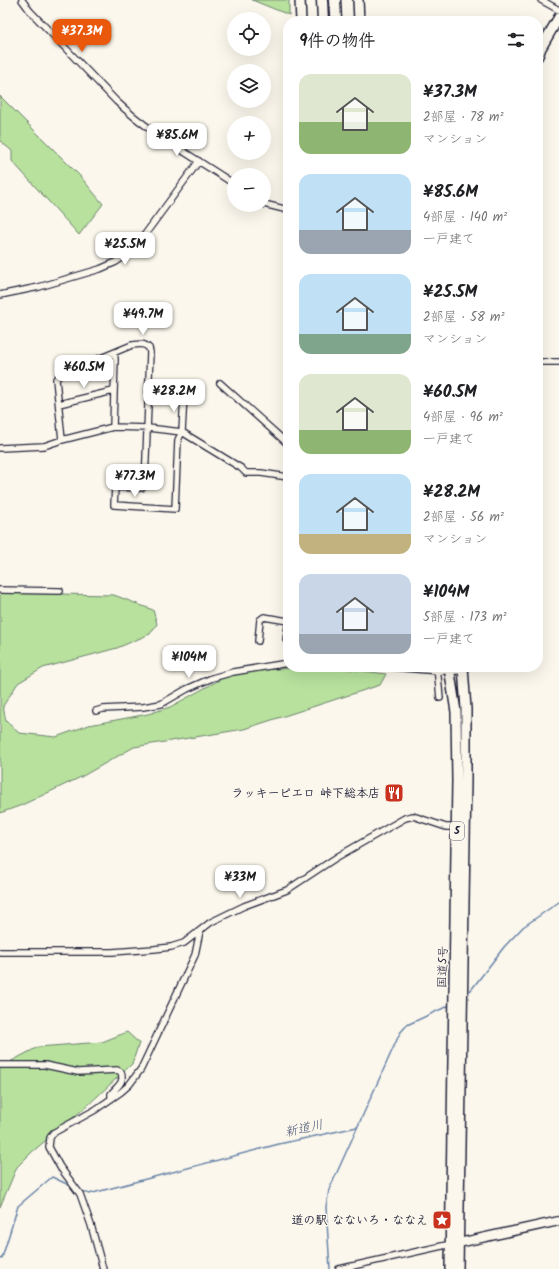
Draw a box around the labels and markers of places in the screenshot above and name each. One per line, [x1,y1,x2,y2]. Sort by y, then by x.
pin: ¥37.3M [49,19,115,53]
pin: ¥85.6M [144,123,210,157]
pin: ¥25.5M [92,232,158,266]
pin: ¥49.7M [110,302,176,336]
pin: ¥60.5M [51,355,117,389]
pin: ¥28.2M [141,379,207,413]
pin: ¥77.3M [102,464,168,498]
pin: ¥104M [161,645,217,679]
restaurant icon: ラッキーピエロ 峠下総本店 [383,782,405,804]
place label: ラッキーピエロ 峠下総本店 [232,784,380,803]
pin: ¥33M [216,865,264,899]
place icon: 道の駅 なないろ・ななえ [431,1209,453,1231]
place label: 道の駅 なないろ・ななえ [291,1211,428,1230]

